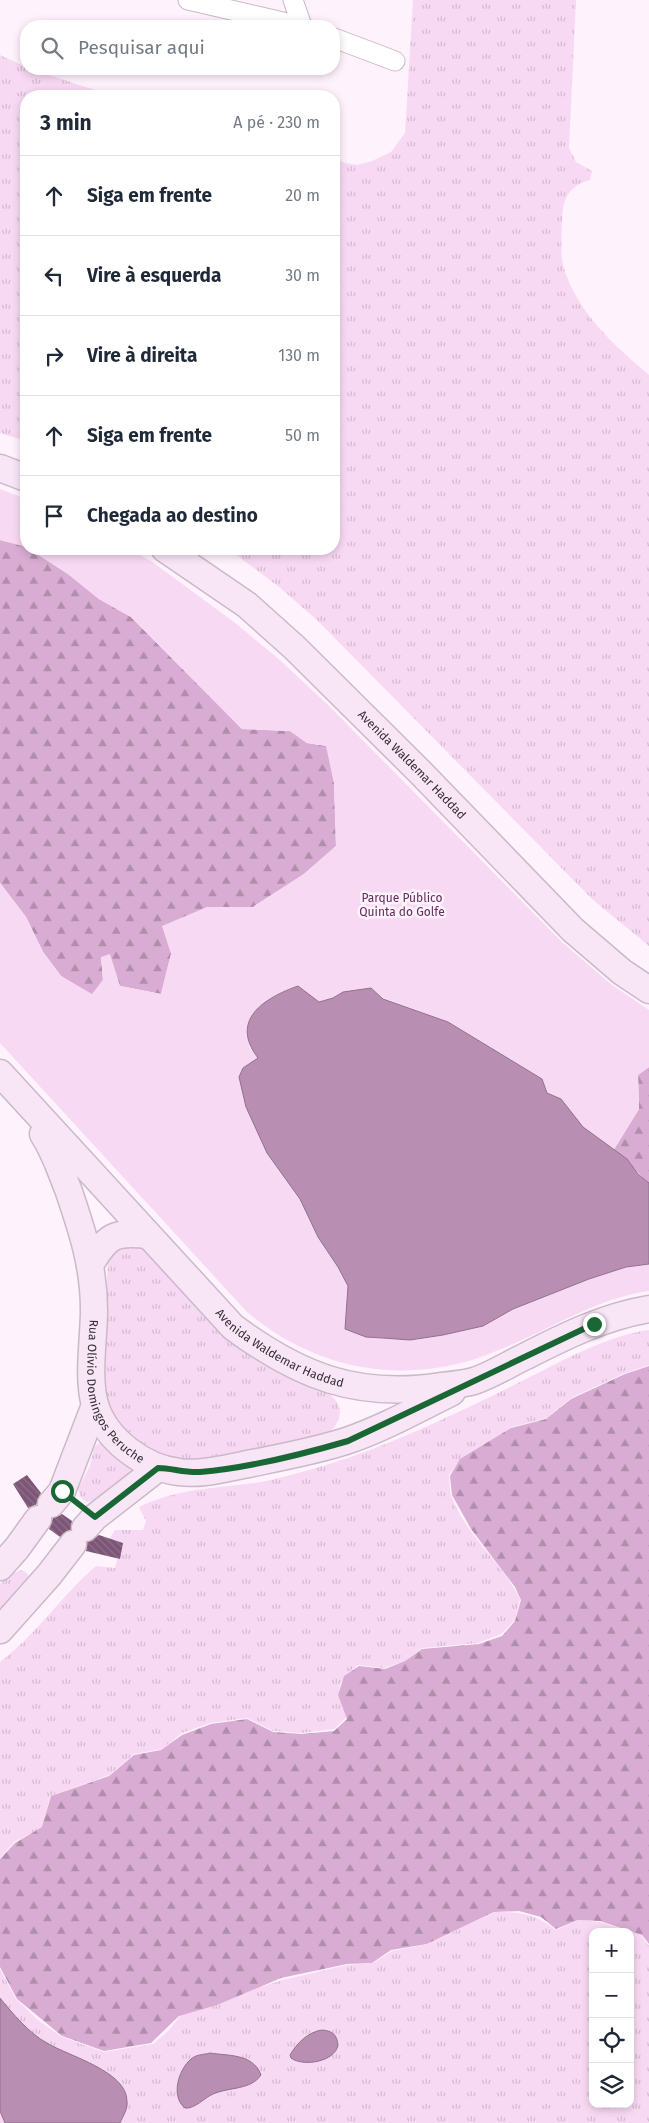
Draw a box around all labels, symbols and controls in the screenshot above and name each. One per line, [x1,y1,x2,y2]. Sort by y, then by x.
search box [20,20,340,75]
icon: search [38,34,66,62]
text: Pesquisar aqui [78,36,205,59]
text: 3 min [40,110,92,136]
text: A pé · 230 m [233,113,320,132]
icon: ahead [40,182,68,210]
text: Siga em frente [87,184,212,207]
text: 20 m [285,186,320,205]
icon: left [40,262,68,290]
text: Vire à esquerda [87,264,221,287]
text: 30 m [285,266,320,285]
icon: right [40,342,68,370]
text: Vire à direita [87,344,197,367]
text: 130 m [278,346,320,365]
icon: ahead [40,422,68,450]
text: Siga em frente [87,424,212,447]
text: 50 m [285,426,320,445]
icon: arrive [40,502,68,530]
text: Chegada ao destino [87,504,258,527]
street label: Avenida Waldemar Haddad [355,708,469,822]
park label: Parque Público Quinta do Golfe [359,891,445,919]
street label: Avenida Waldemar Haddad [213,1306,345,1390]
route end [583,1313,606,1336]
street label: Rua Olívio Domingos Peruche [84,1319,147,1466]
route start [51,1480,74,1503]
map controls [589,1928,634,2108]
button: + [589,1928,634,1973]
button: − [589,1973,634,2018]
button: locate [589,2018,634,2063]
button: layers [589,2063,634,2108]

